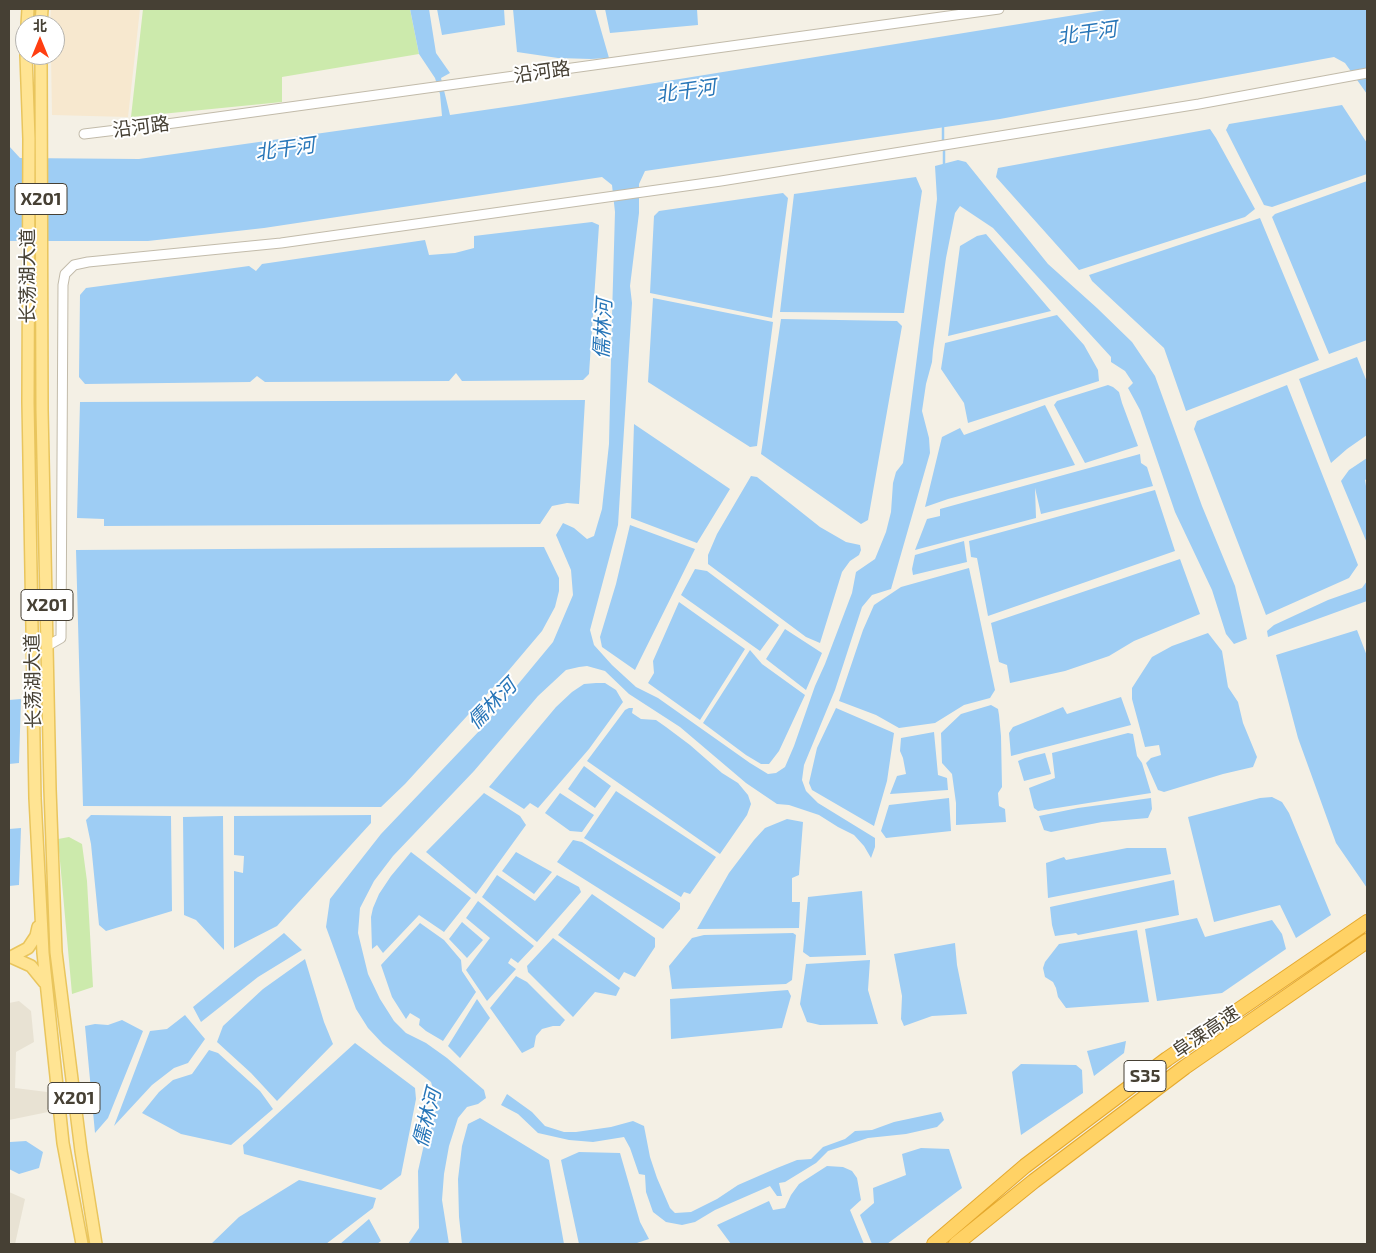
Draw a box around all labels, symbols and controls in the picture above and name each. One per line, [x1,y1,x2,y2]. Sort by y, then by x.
north arrow [15,15,65,65]
text: 北 [33,17,47,34]
water label: 北干河 [1056,17,1118,49]
street label: 沿河路 [512,57,572,87]
water label: 北干河 [655,75,717,107]
street label: 沿河路 [111,112,171,142]
water label: 北干河 [254,133,316,165]
road number: X201 [15,183,67,214]
street label: 长荡湖大道 [17,229,39,323]
water label: 儒林河 [589,298,617,360]
road number: X201 [21,590,73,620]
street label: 长荡湖大道 [21,633,45,729]
water label: 儒林河 [463,674,521,734]
street label: 阜溧高速 [1168,1001,1244,1063]
road number: S35 [1124,1060,1166,1092]
road number: X201 [48,1082,100,1114]
water label: 儒林河 [408,1086,446,1150]

